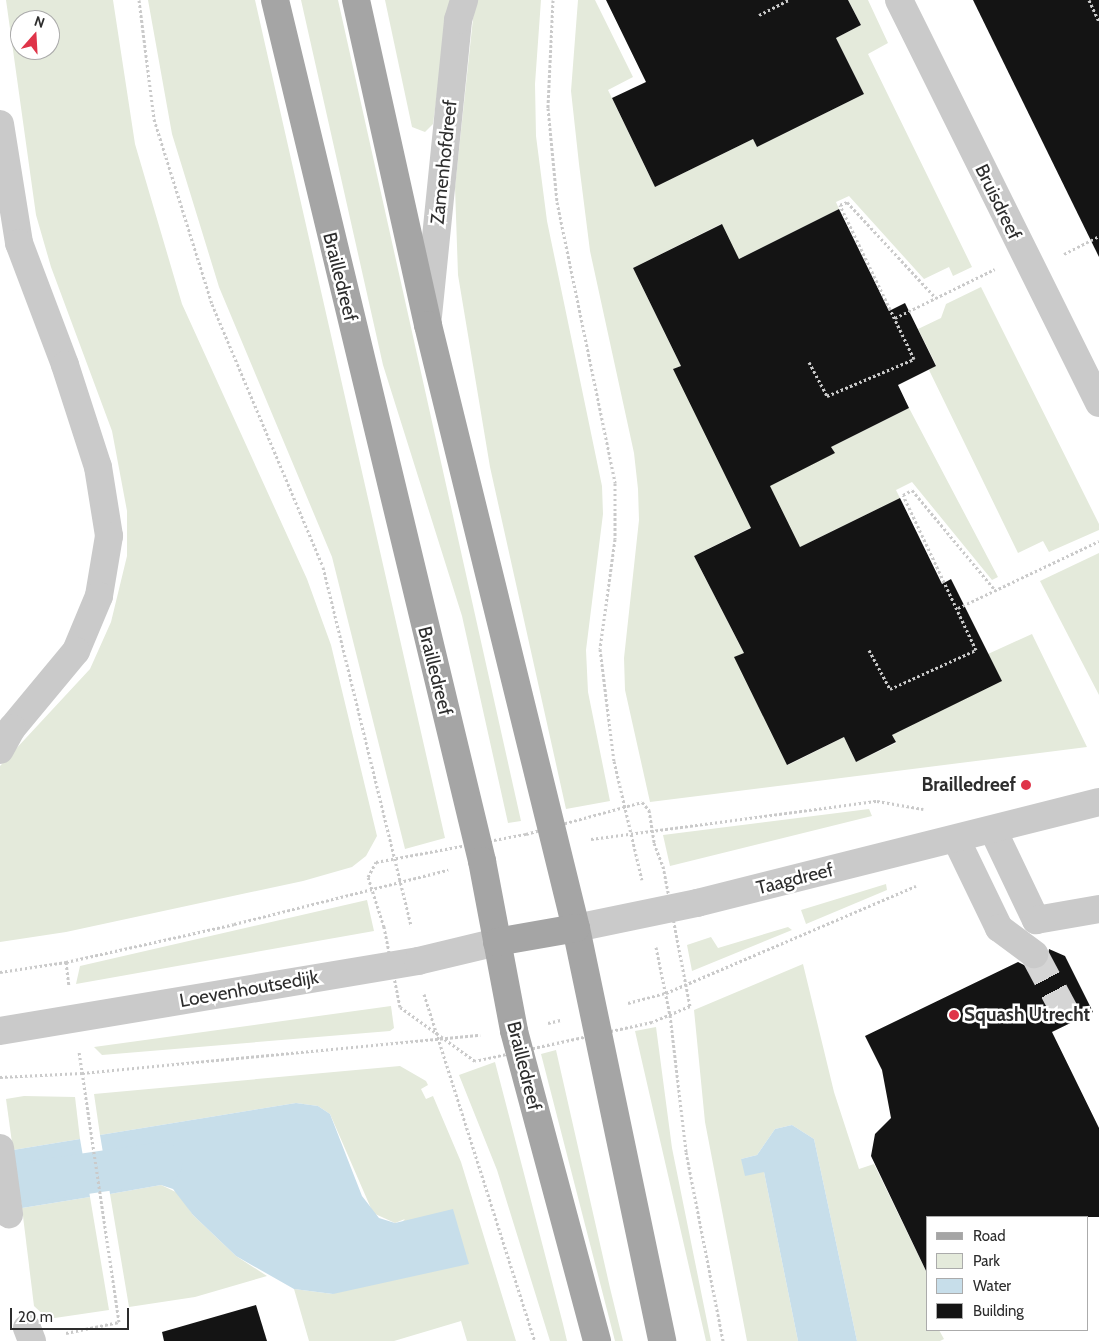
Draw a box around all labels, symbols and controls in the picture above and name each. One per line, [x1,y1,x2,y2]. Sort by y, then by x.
north arrow [10,10,60,60]
text: N [32,12,47,32]
street label: Zamenhofdreef [426,99,462,225]
street label: Bruisdreef [970,161,1026,243]
street label: Brailledreef [318,230,362,324]
street label: Brailledreef [413,624,457,718]
place label: Brailledreef [921,774,1016,796]
marker: Brailledreef [1020,779,1032,791]
street label: Taagdreef [754,858,836,900]
street label: Loevenhoutsedijk [178,966,320,1012]
place label: Squash Utrecht [964,1004,1090,1026]
marker: Squash Utrecht [948,1009,960,1021]
street label: Brailledreef [502,1019,546,1113]
legend [926,1216,1089,1331]
text: Road [973,1227,1006,1245]
text: Park [973,1252,1000,1270]
text: Water [973,1277,1011,1295]
scale bar [12,1298,131,1330]
text: Building [973,1302,1024,1320]
text: 20 m [18,1308,53,1326]

